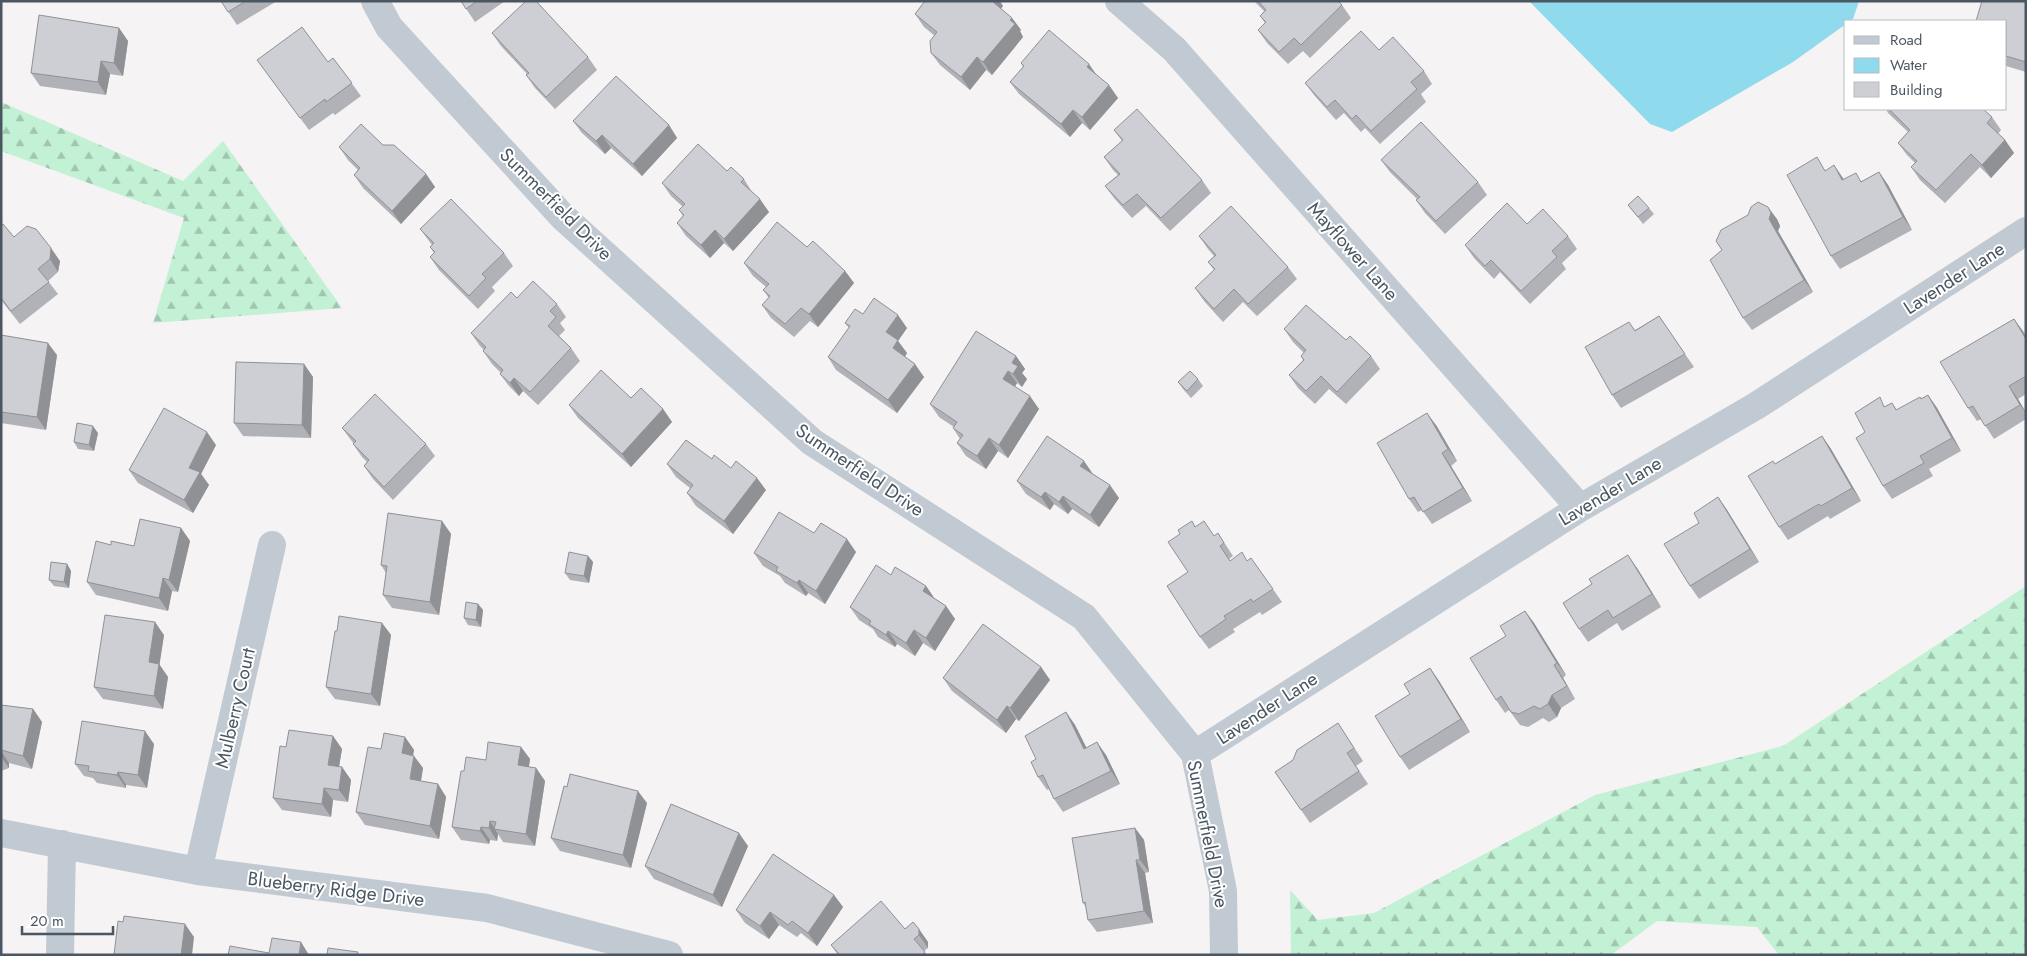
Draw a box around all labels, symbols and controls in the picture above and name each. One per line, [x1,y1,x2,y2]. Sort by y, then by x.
legend [1844,20,2007,110]
text: Road [1890,29,1922,51]
text: Water [1890,54,1928,76]
text: Building [1890,79,1942,101]
street label: Summerfield Drive [494,142,619,267]
street label: Mayflower Lane [1301,196,1405,307]
street label: Lavender Lane [1898,235,2010,321]
street label: Summerfield Drive [790,417,930,523]
street label: Lavender Lane [1553,450,1667,532]
street label: Mulberry Court [208,645,262,771]
street label: Lavender Lane [1211,665,1323,751]
street label: Summerfield Drive [1180,758,1236,910]
street label: Blueberry Ridge Drive [246,865,426,913]
scale bar [22,904,114,936]
text: 20 m [30,910,64,932]

